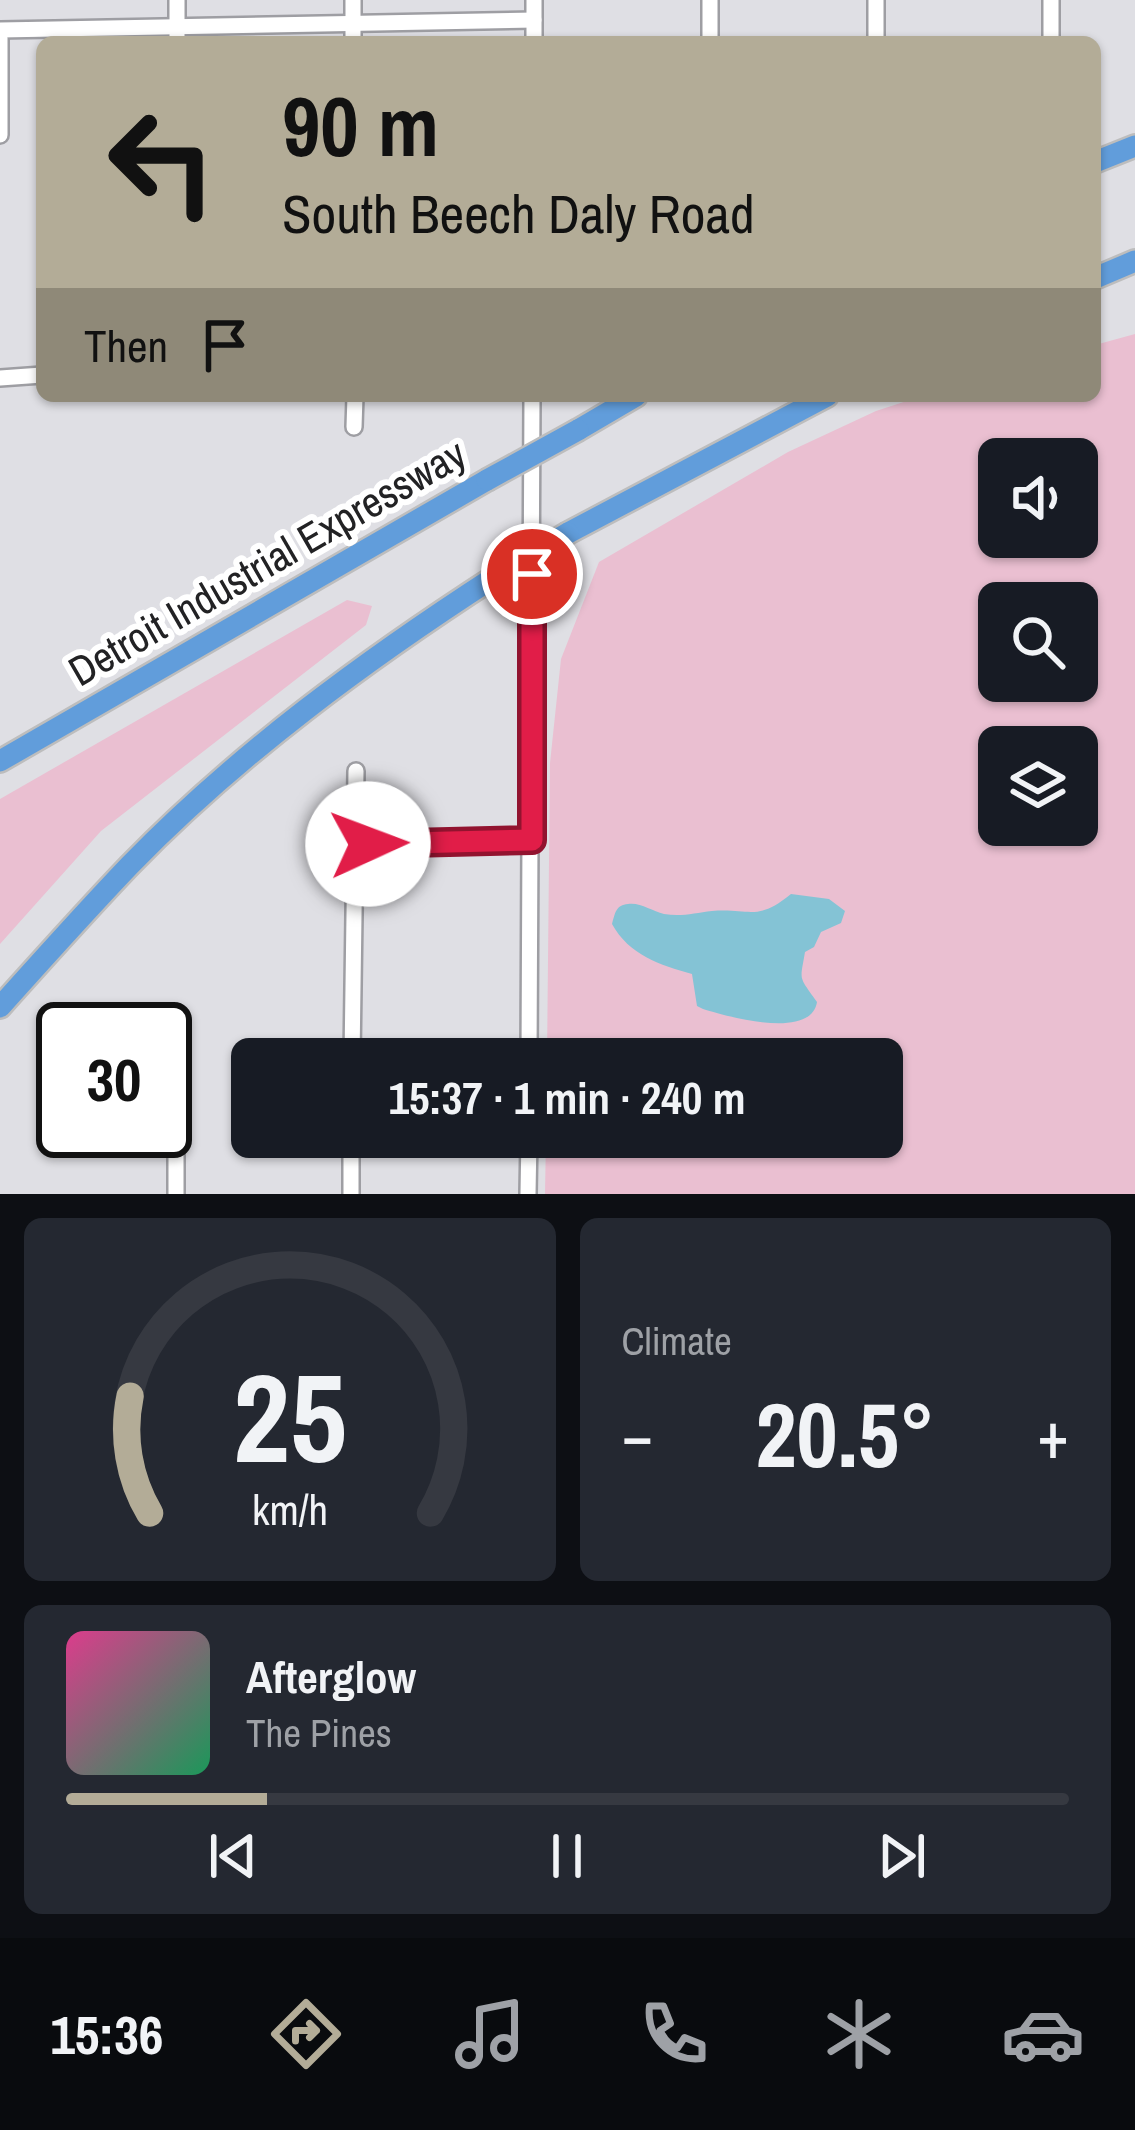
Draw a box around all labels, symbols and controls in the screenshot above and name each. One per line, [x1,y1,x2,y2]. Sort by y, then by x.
text: 90 m [282,69,439,182]
icon: left [84,84,240,240]
text: South Beech Daly Road [282,177,755,250]
icon: arrive [192,312,258,378]
text: Then [84,315,168,376]
street label: Detroit Industrial Expressway [58,425,476,699]
map controls [978,438,1098,846]
button: sound [978,438,1098,558]
pin [481,523,583,625]
icon: arrive [499,541,565,607]
button: search [978,582,1098,702]
button: layers [978,726,1098,846]
position arrow [305,781,431,907]
speed limit sign: 30 [36,1002,192,1158]
text: 15:37 · 1 min · 240 m [389,1067,745,1128]
text: Climate [622,1315,732,1367]
text: 25 [233,1333,347,1501]
text: 20.5° [755,1374,935,1495]
text: − [622,1390,653,1479]
text: + [1037,1390,1069,1479]
text: km/h [252,1480,328,1537]
text: Afterglow [246,1646,416,1707]
text: The Pines [246,1707,392,1759]
icon: previous [200,1823,266,1889]
icon: pause [534,1823,600,1889]
icon: next [869,1823,935,1889]
icon: directions [264,1992,348,2076]
icon: music [448,1992,532,2076]
icon: phone [632,1992,716,2076]
icon: climate [817,1992,901,2076]
icon: car [1001,1992,1085,2076]
text: 15:36 [50,1998,163,2071]

